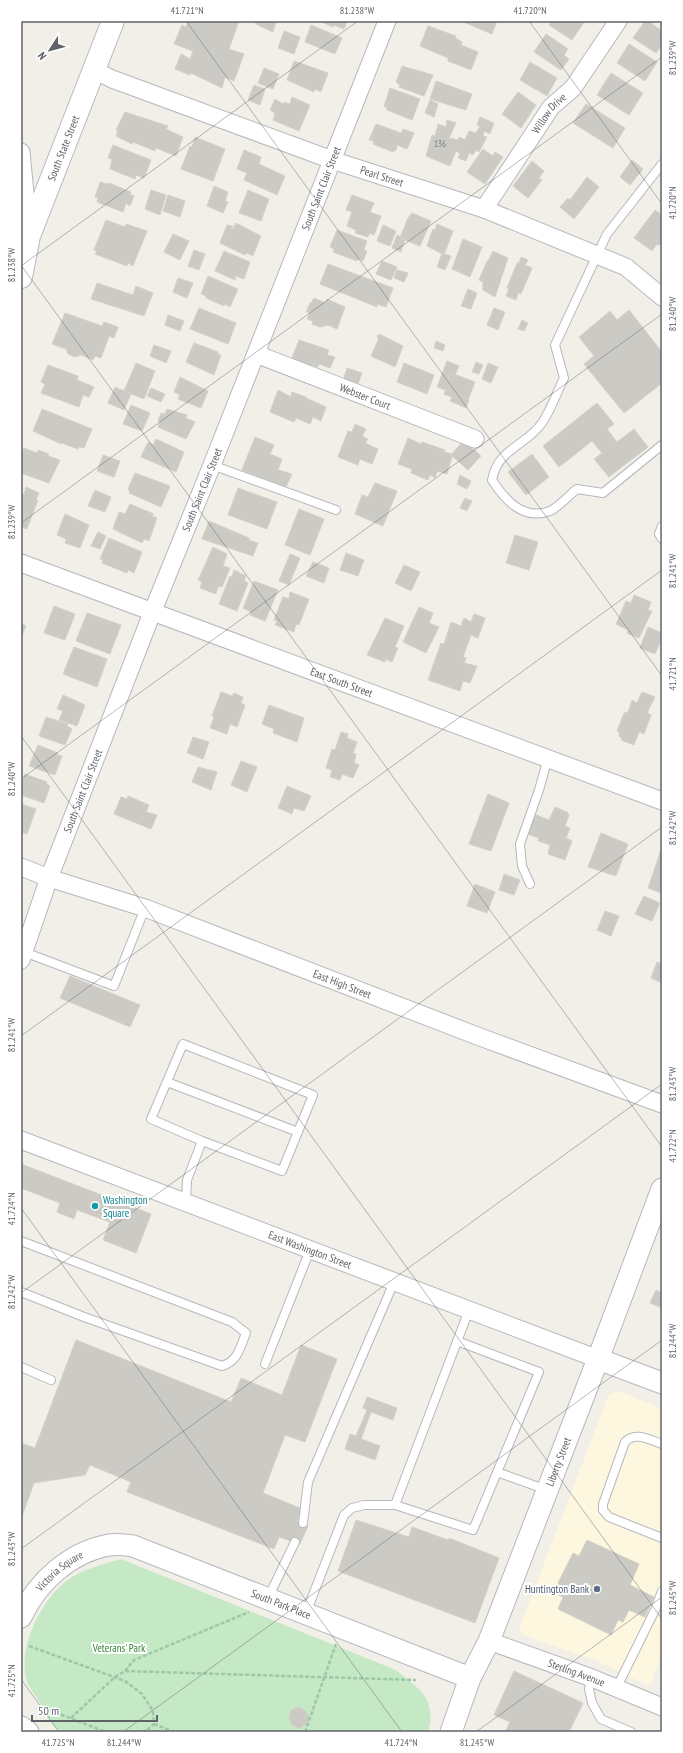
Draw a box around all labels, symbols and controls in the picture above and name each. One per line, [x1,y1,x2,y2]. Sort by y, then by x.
text: 41.721°N [170,4,204,17]
text: 81.238°W [340,4,374,17]
text: 41.720°N [513,4,547,17]
north arrow [30,30,70,70]
text: 81.239°W [666,41,679,75]
text: N [34,49,49,62]
street label: Willow Drive [529,90,570,136]
street label: South State Street [44,113,82,183]
house number: 136 [434,138,446,149]
street label: South Saint Clair Street [298,144,344,232]
street label: Pearl Street [359,163,405,190]
text: 41.720°N [666,186,679,220]
text: 81.238°W [5,248,18,282]
text: 81.240°W [666,297,679,331]
street label: Webster Court [338,380,393,413]
street label: South Saint Clair Street [179,446,225,533]
text: 81.239°W [5,505,18,539]
text: 81.241°W [666,554,679,588]
text: 41.721°N [666,657,679,691]
street label: East South Street [308,664,375,700]
street label: South Saint Clair Street [60,747,105,835]
text: 81.240°W [5,762,18,796]
text: 81.242°W [666,811,679,845]
street label: East High Street [311,966,373,1001]
text: 81.241°W [5,1018,18,1052]
text: 81.243°W [666,1067,679,1101]
text: 41.722°N [666,1129,679,1163]
text: 41.724°N [5,1192,18,1226]
place label: Washington Square [103,1193,148,1220]
marker: Washington Square [90,1201,100,1211]
street label: East Washington Street [266,1228,353,1272]
text: 81.242°W [5,1275,18,1309]
text: 81.244°W [666,1324,679,1358]
street label: Liberty Street [542,1435,574,1488]
text: 81.243°W [5,1532,18,1566]
street label: Victoria Square [32,1547,86,1595]
text: 81.245°W [666,1581,679,1615]
place label: Huntington Bank [525,1582,590,1596]
marker: Huntington Bank [592,1584,602,1594]
street label: South Park Place [249,1586,313,1622]
park label: Veterans' Park [92,1641,146,1655]
street label: Sterling Avenue [546,1656,607,1690]
text: 41.725°N [5,1664,18,1698]
scale bar [32,1697,157,1723]
text: 50 m [38,1703,59,1718]
text: 41.725°N [41,1736,75,1749]
text: 81.244°W [107,1736,141,1749]
text: 41.724°N [384,1736,418,1749]
text: 81.245°W [460,1736,494,1749]

